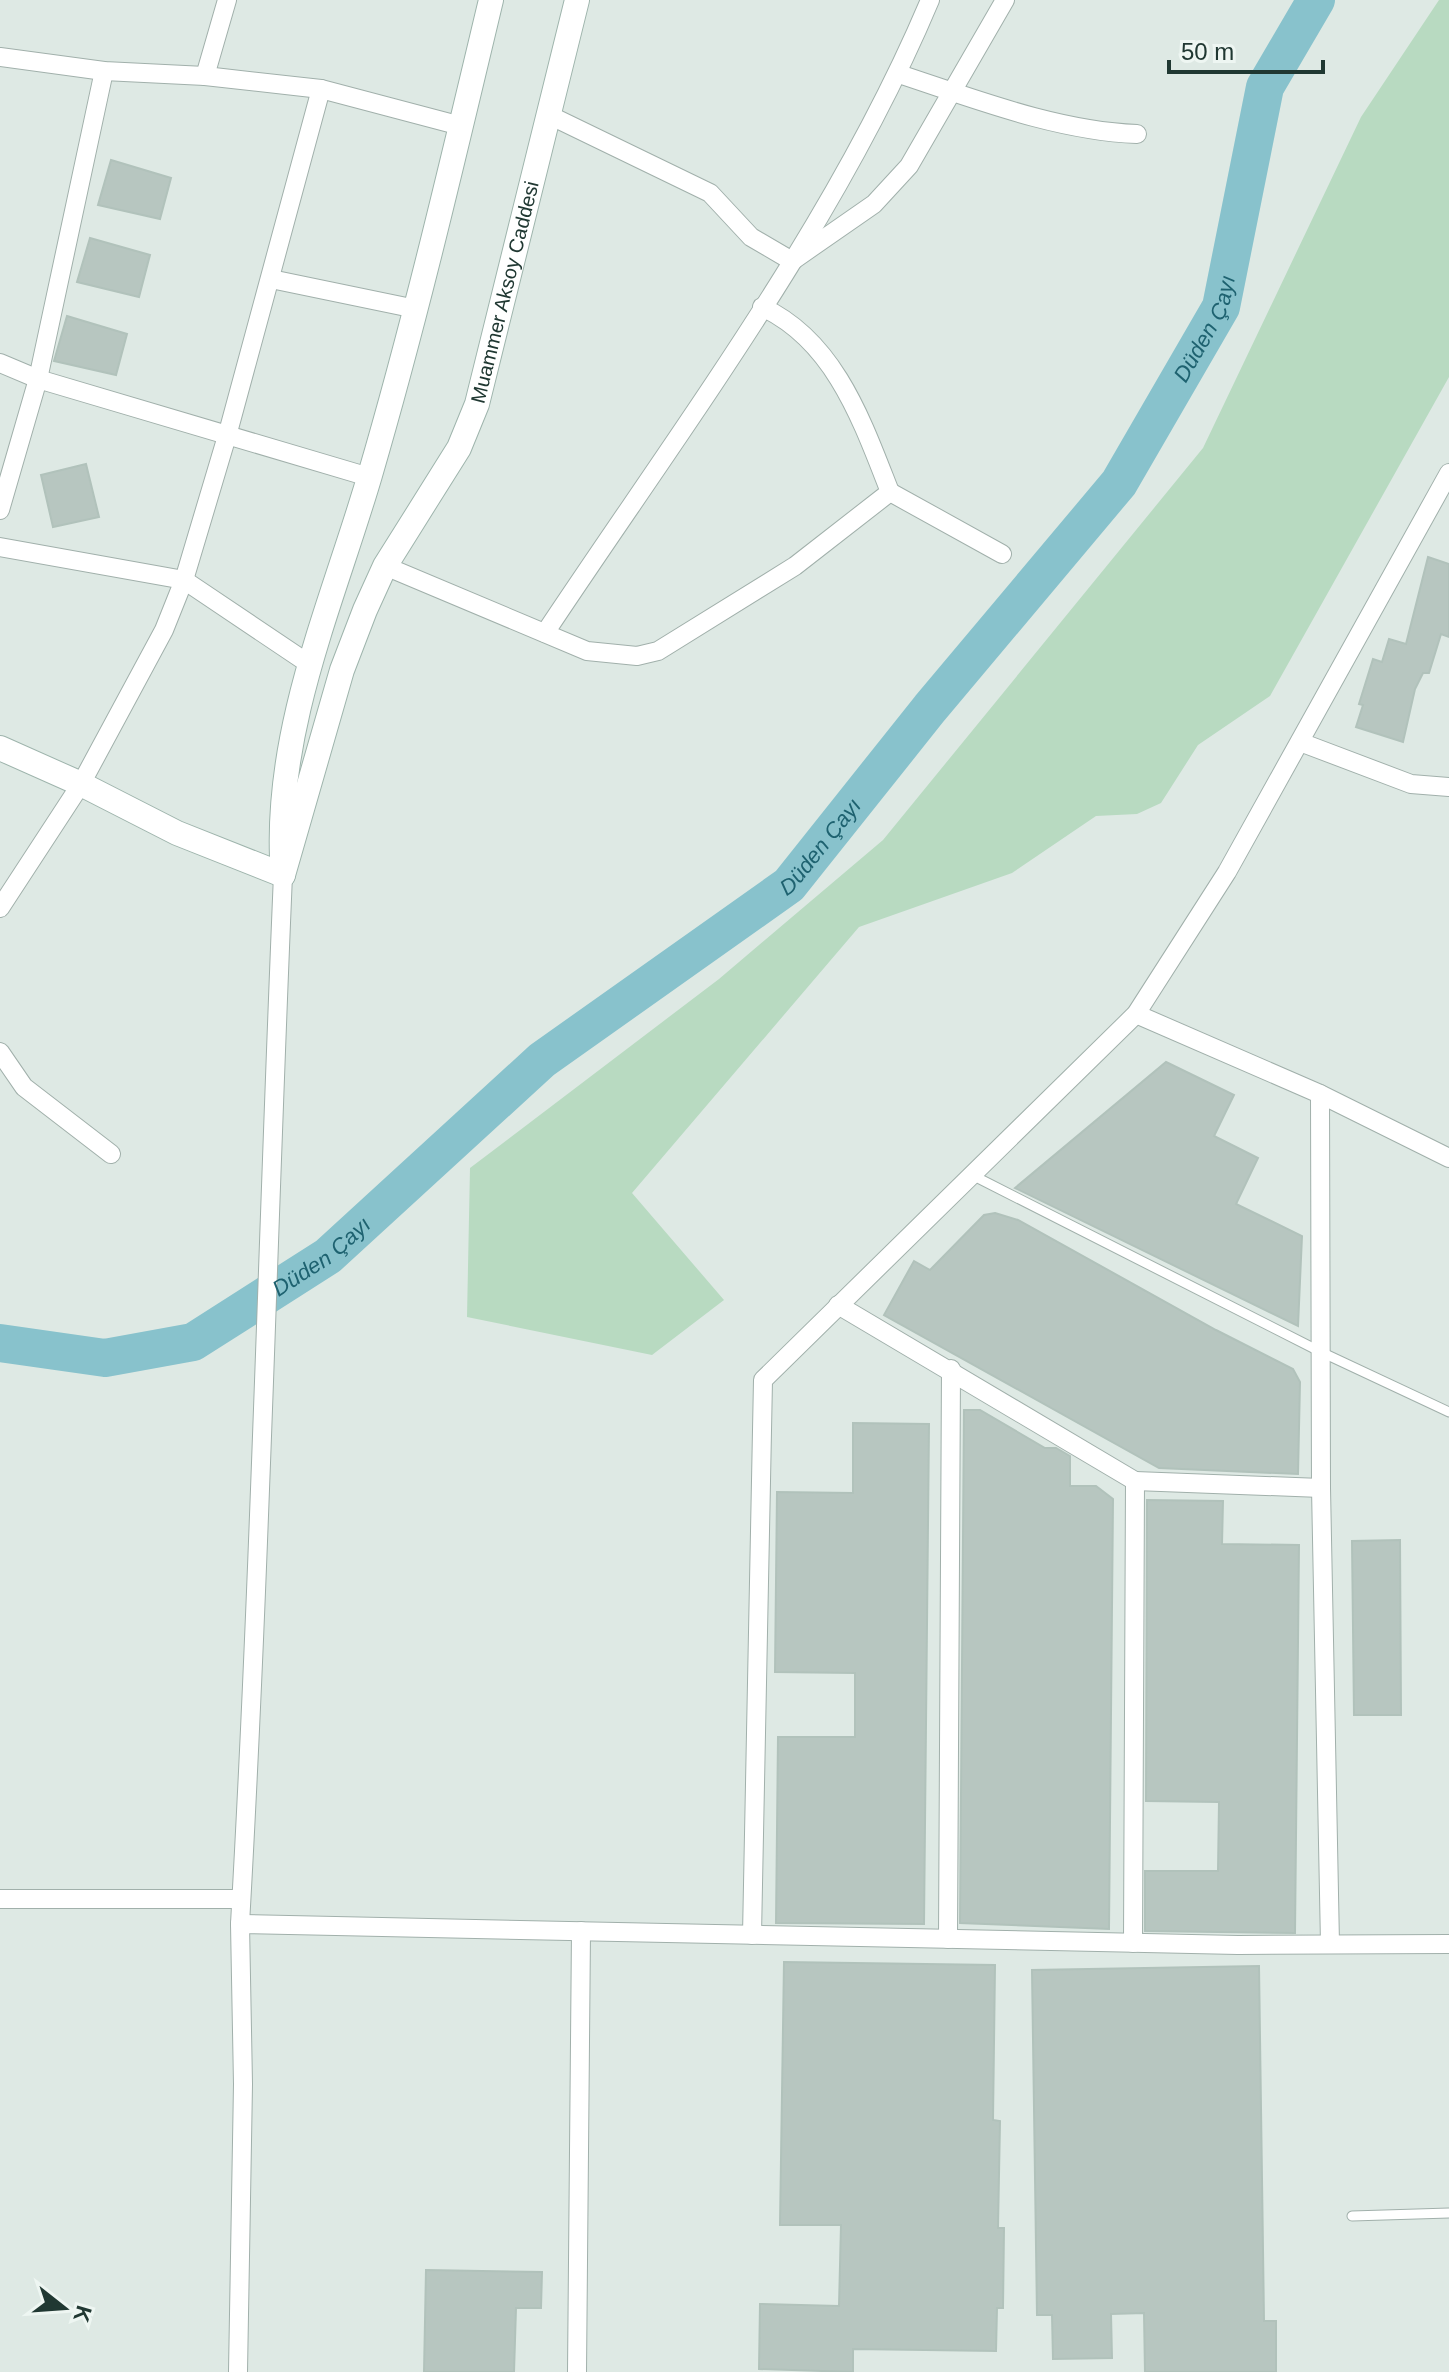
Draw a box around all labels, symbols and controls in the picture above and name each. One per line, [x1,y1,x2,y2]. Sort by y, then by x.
scale bar [1169,24,1323,74]
text: 50 m [1181,38,1234,65]
street label: Muammer Aksoy Caddesi [467,179,543,405]
water label: Düden Çayı [1168,273,1240,386]
water label: Düden Çayı [775,793,866,900]
water label: Düden Çayı [268,1211,375,1301]
north arrow [24,2268,104,2348]
text: K [68,2302,97,2325]

